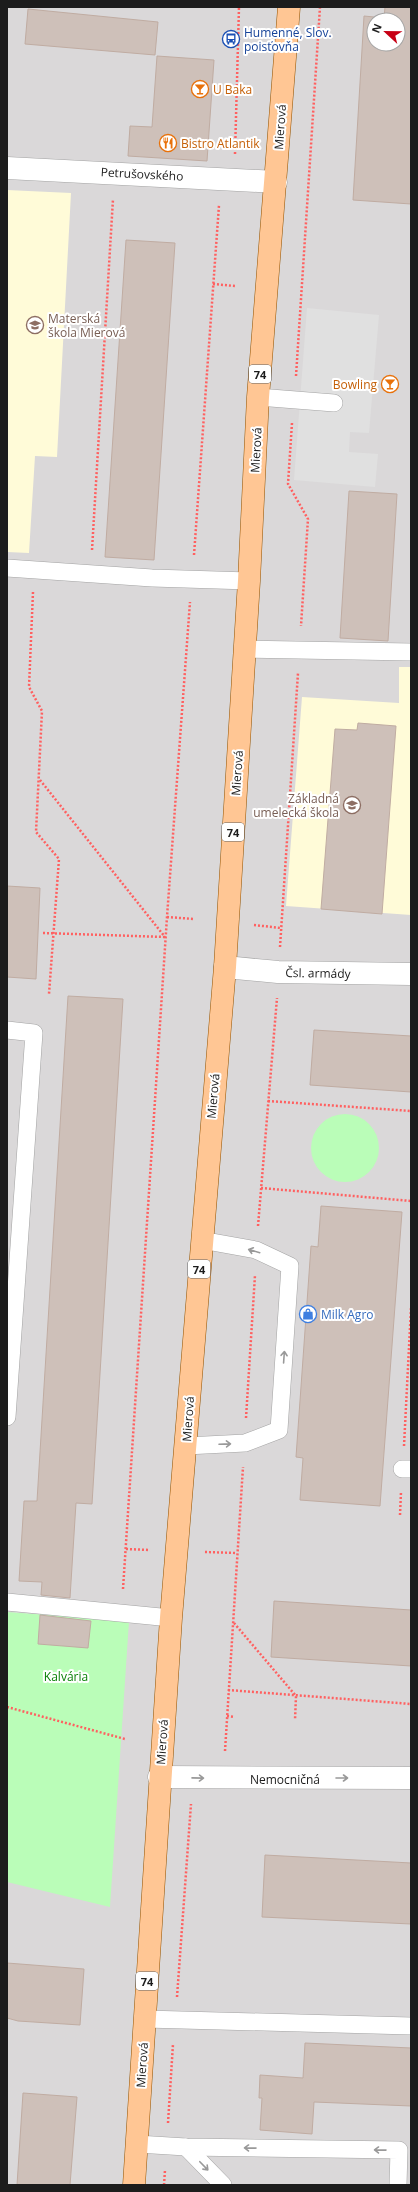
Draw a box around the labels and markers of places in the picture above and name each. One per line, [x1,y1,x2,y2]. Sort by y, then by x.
place label: Humenné, Slov. poisťovňa [244,24,332,55]
bus stop icon: Humenné, Slov. poisťovňa [221,29,241,49]
bar icon: U Baka [190,79,210,99]
place label: U Baka [213,81,252,98]
restaurant icon: Bistro Atlantik [158,133,178,153]
place label: Bistro Atlantik [181,135,260,152]
place label: Materská škola Mierová [48,310,125,341]
school or university icon: Materská škola Mierová [25,315,45,335]
bar icon: Bowling [380,374,400,394]
place label: Bowling [333,376,377,393]
place label: Základná umelecká škola [253,790,339,821]
school or university icon: Základná umelecká škola [342,795,362,815]
shop icon: Milk Agro [298,1304,318,1324]
place label: Milk Agro [321,1306,374,1323]

